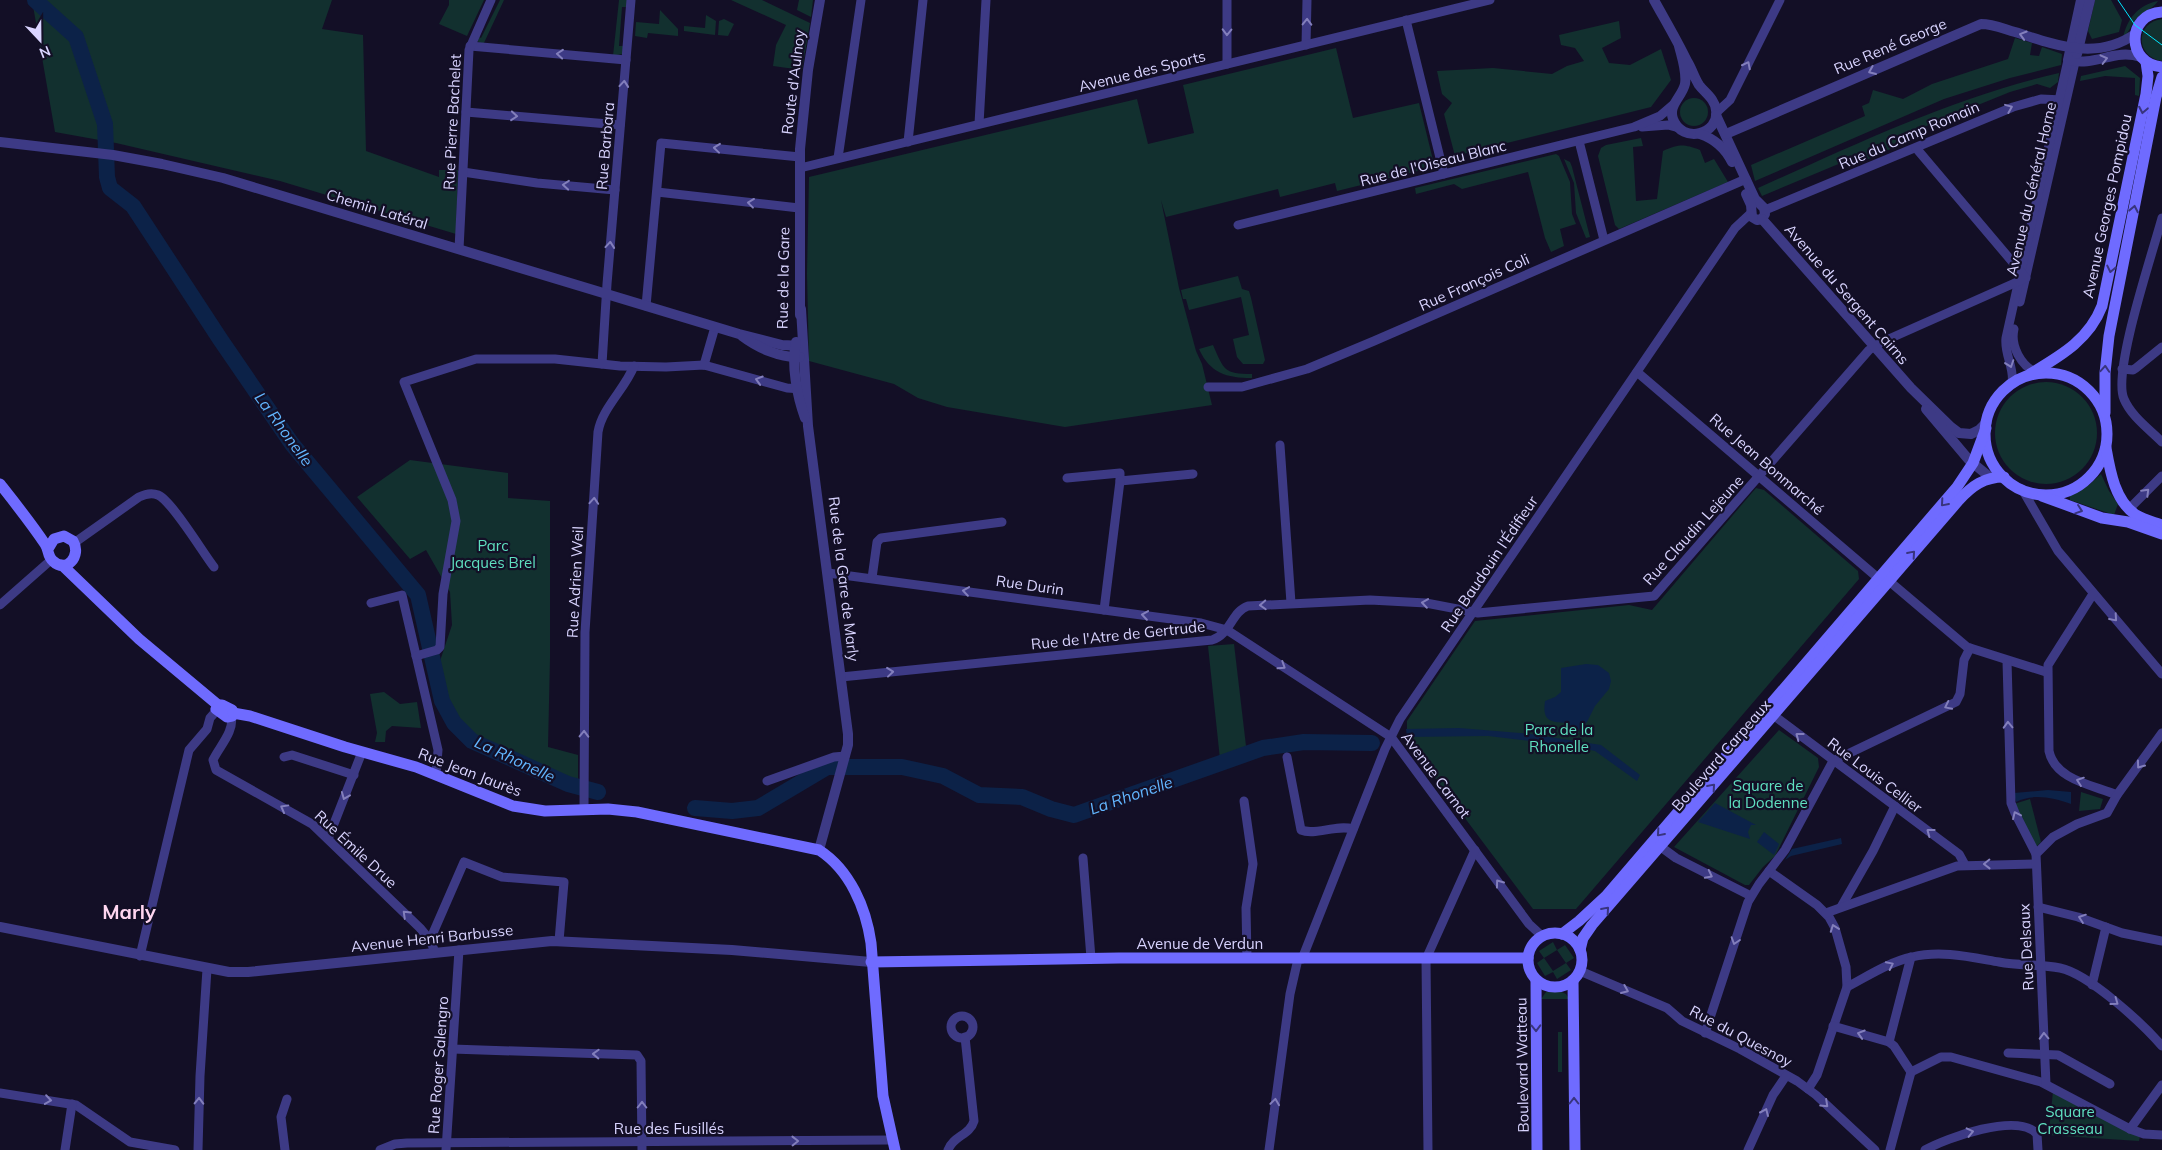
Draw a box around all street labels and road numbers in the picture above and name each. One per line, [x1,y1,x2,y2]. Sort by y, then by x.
street label: Rue René George [1831,14,1949,78]
street label: Route d'Aulnoy [777,28,809,135]
street label: Avenue des Sports [1077,46,1207,96]
street label: Rue Pierre Bachelet [439,54,465,190]
street label: Rue du Camp Romain [1836,97,1982,173]
street label: Avenue du Général Horne [2002,100,2060,278]
street label: Rue Barbara [592,101,618,191]
street label: Avenue Georges Pompidou [2078,112,2136,300]
street label: Rue de l'Oiseau Blanc [1358,136,1508,190]
street label: Chemin Latéral [324,185,430,233]
street label: Avenue du Sergent Cairns [1781,220,1913,368]
street label: Rue de la Gare [773,227,793,329]
street label: Rue François Coli [1416,249,1532,315]
street label: Rue Jean Bonmarché [1706,409,1828,519]
street label: Rue Claudin Lejeune [1639,471,1747,589]
street label: Rue Baudouin l'Édifieur [1436,492,1542,636]
street label: Rue de la Gare de Marly [824,495,864,663]
street label: Rue Adrien Weil [563,526,587,638]
street label: Rue Durin [995,571,1065,599]
street label: Rue de l'Atre de Gertrude [1030,616,1206,654]
street label: Boulevard Carpeaux [1667,695,1775,815]
street label: Avenue Carnot [1397,728,1475,822]
street label: Rue Louis Cellier [1824,733,1927,817]
street label: Rue Jean Jaurès [416,744,524,800]
street label: Rue Émile Drue [311,806,401,892]
street label: Rue Delsaux [2014,903,2038,991]
street label: Avenue Henri Barbusse [350,920,514,956]
street label: Avenue de Verdun [1137,934,1263,953]
street label: Rue Roger Salengro [424,995,452,1135]
street label: Boulevard Watteau [1511,997,1533,1133]
street label: Rue du Quesnoy [1686,1001,1796,1071]
street label: Rue des Fusillés [614,1119,724,1138]

